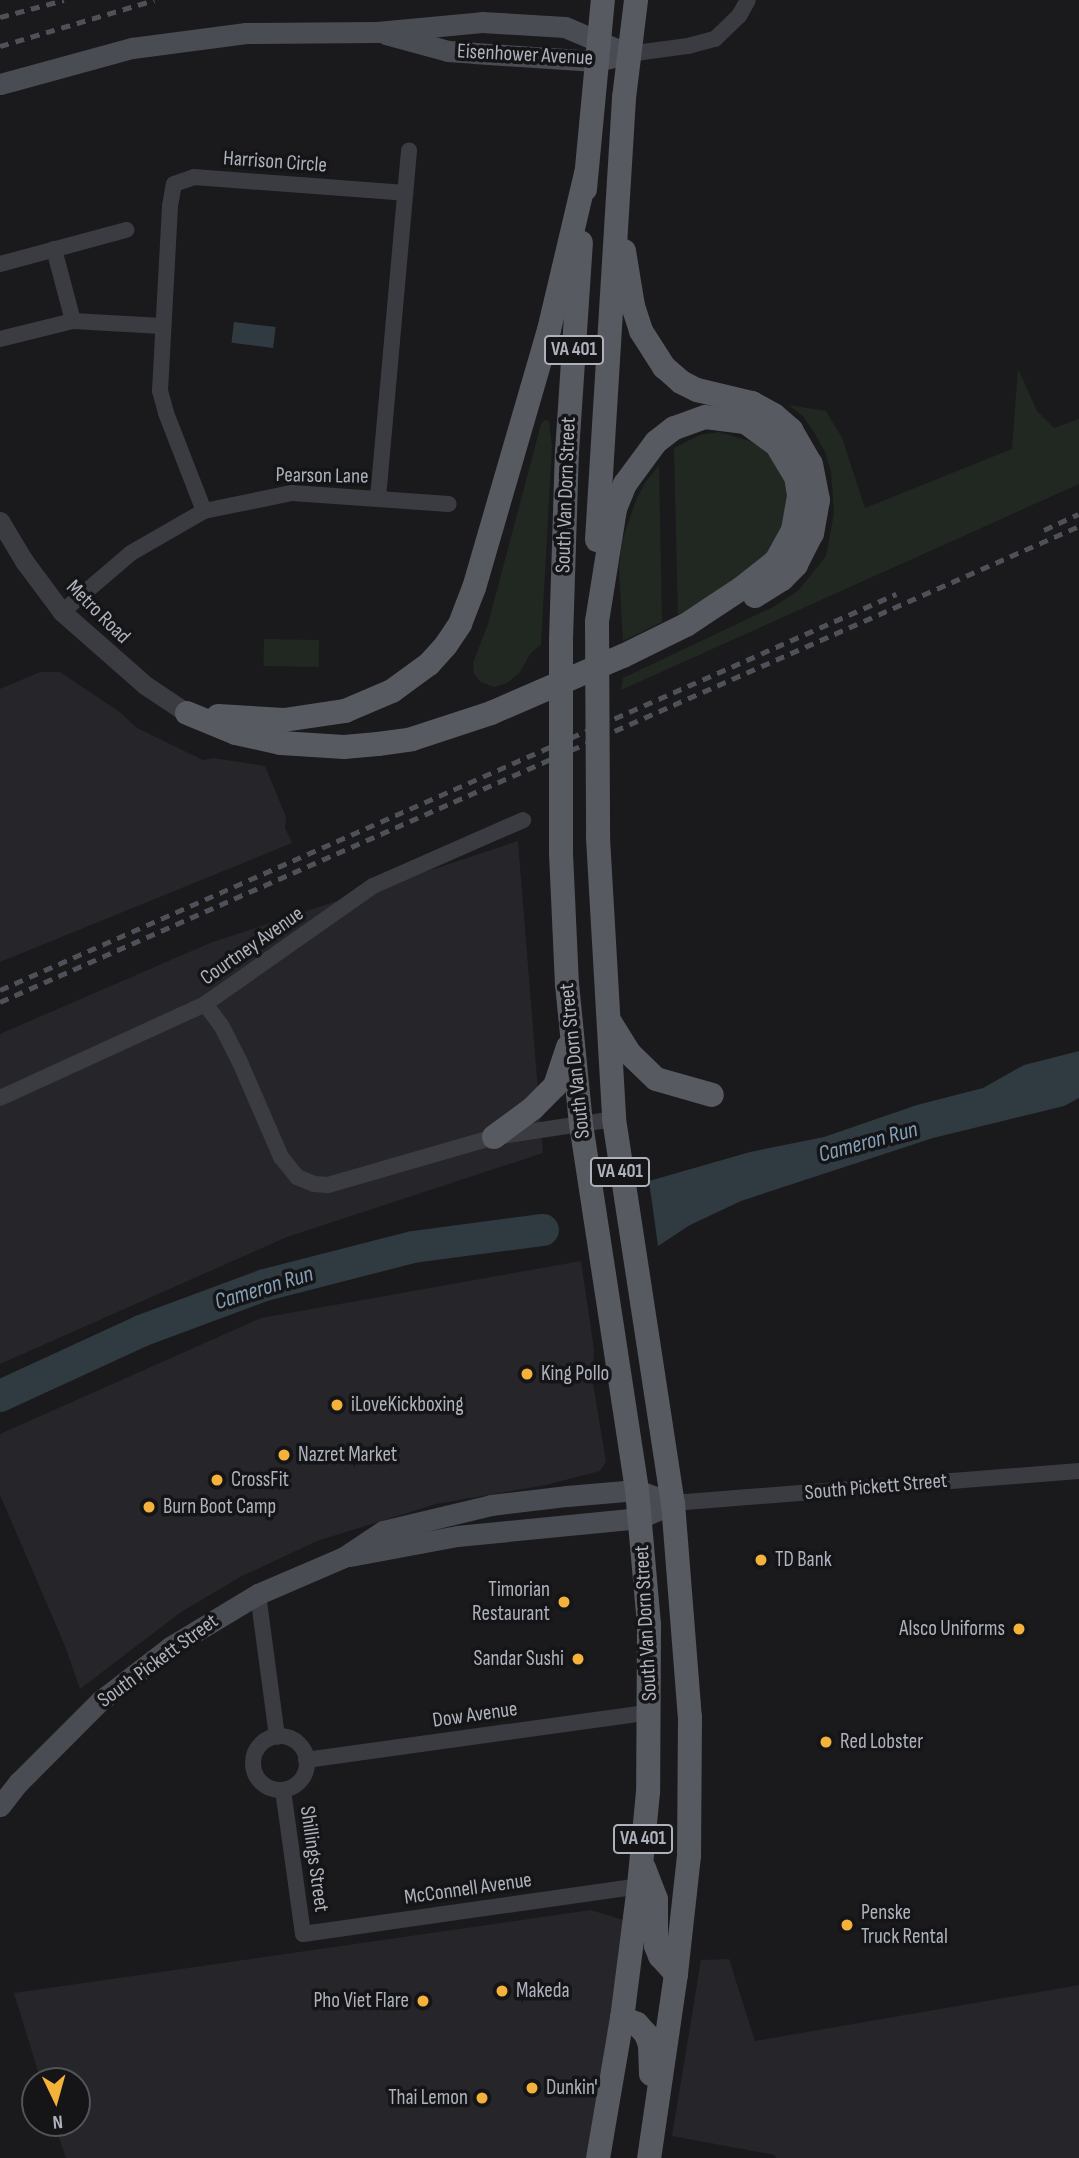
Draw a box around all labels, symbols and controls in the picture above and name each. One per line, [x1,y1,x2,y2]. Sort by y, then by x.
street label: Eisenhower Avenue [456,39,594,71]
street label: Harrison Circle [222,146,328,178]
road number: VA 401 [542,334,606,366]
street label: South Van Dorn Street [551,417,581,573]
street label: Pearson Lane [275,463,369,489]
street label: Metro Road [61,575,135,649]
street label: Courtney Avenue [196,901,308,991]
street label: South Van Dorn Street [554,982,596,1140]
water label: Cameron Run [815,1116,921,1168]
road number: VA 401 [588,1156,652,1188]
water label: Cameron Run [211,1260,317,1316]
place label: King Pollo [541,1361,609,1387]
marker: King Pollo [519,1366,535,1382]
place label: iLoveKickboxing [351,1392,464,1418]
marker: iLoveKickboxing [329,1397,345,1413]
place label: Nazret Market [298,1442,397,1468]
marker: Nazret Market [276,1447,292,1463]
place label: CrossFit [231,1467,289,1493]
street label: South Pickett Street [804,1468,948,1506]
marker: CrossFit [209,1472,225,1488]
place label: Burn Boot Camp [163,1494,276,1520]
marker: Burn Boot Camp [141,1499,157,1515]
street label: South Van Dorn Street [629,1544,663,1702]
place label: TD Bank [775,1547,832,1573]
marker: TD Bank [753,1552,769,1568]
place label: Timorian Restaurant [472,1577,550,1627]
marker: Timorian Restaurant [556,1594,572,1610]
street label: South Pickett Street [93,1609,223,1713]
place label: Alsco Uniforms [899,1616,1005,1642]
marker: Alsco Uniforms [1011,1621,1027,1637]
place label: Sandar Sushi [474,1646,564,1672]
marker: Sandar Sushi [570,1651,586,1667]
street label: Dow Avenue [431,1697,519,1733]
place label: Red Lobster [840,1729,923,1755]
marker: Red Lobster [818,1734,834,1750]
street label: Shillings Street [294,1804,334,1914]
road number: VA 401 [612,1824,674,1854]
street label: McConnell Avenue [403,1868,533,1910]
place label: Penske Truck Rental [861,1900,948,1950]
marker: Penske Truck Rental [839,1917,855,1933]
place label: Makeda [516,1978,570,2004]
marker: Makeda [494,1983,510,1999]
place label: Pho Viet Flare [314,1988,409,2014]
marker: Pho Viet Flare [415,1993,431,2009]
north arrow [21,2067,91,2137]
place label: Dunkin' [546,2075,598,2101]
marker: Dunkin' [524,2080,540,2096]
place label: Thai Lemon [388,2085,468,2111]
marker: Thai Lemon [474,2090,490,2106]
text: N [52,2110,64,2133]

